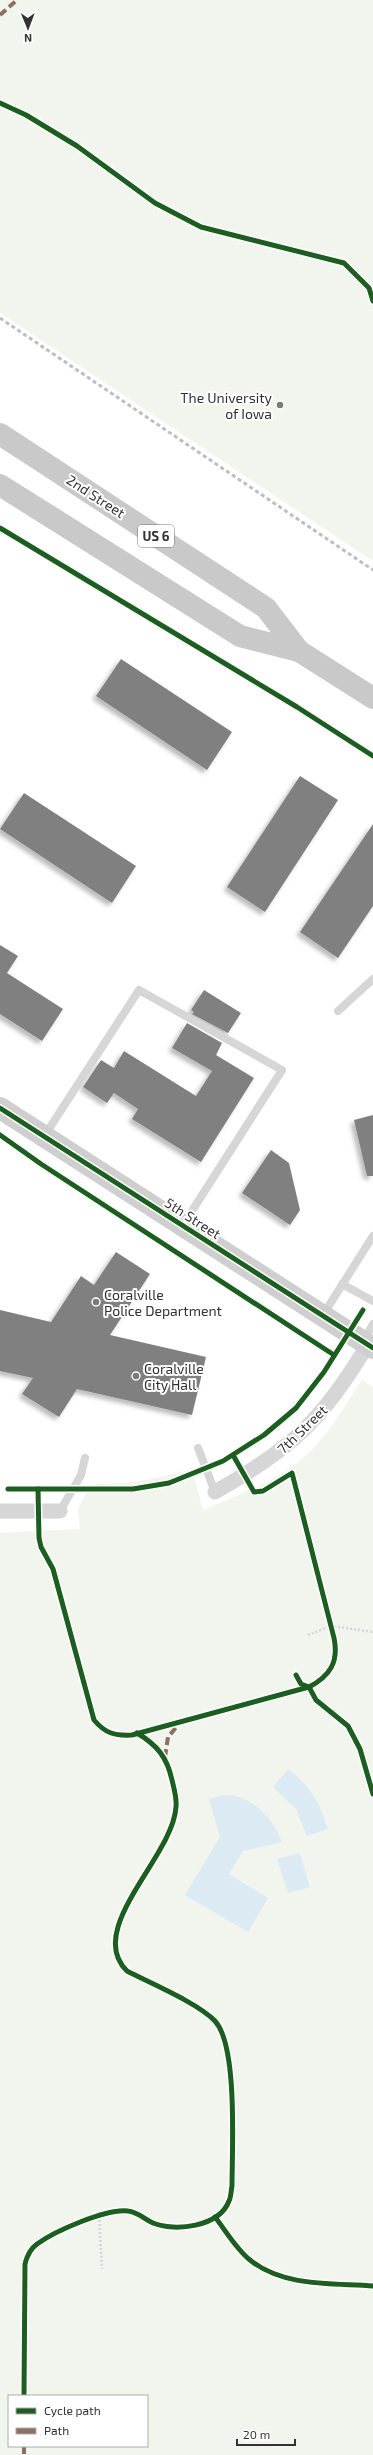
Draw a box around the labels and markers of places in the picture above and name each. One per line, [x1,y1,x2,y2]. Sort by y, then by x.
place label: The University of Iowa [180,389,273,422]
marker: The University of Iowa [275,400,285,410]
place label: Coralville Police Department [104,1286,222,1319]
marker: Coralville Police Department [91,1297,101,1307]
place label: Coralville City Hall [144,1360,204,1393]
marker: Coralville City Hall [131,1371,141,1381]

